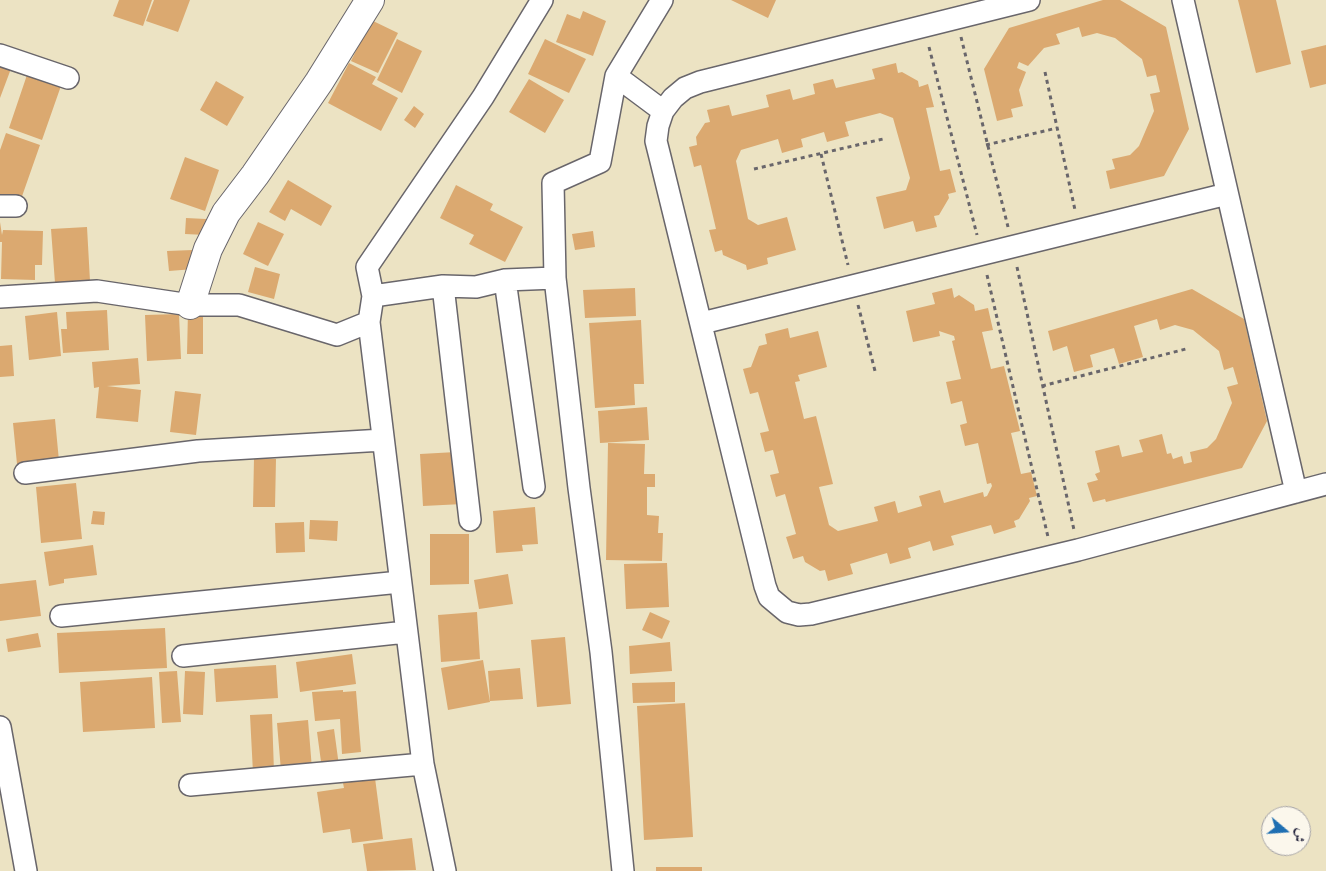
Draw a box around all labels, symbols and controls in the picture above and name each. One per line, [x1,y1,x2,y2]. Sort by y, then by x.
north arrow [1261,806,1311,856]
text: ش [1289,826,1310,845]

